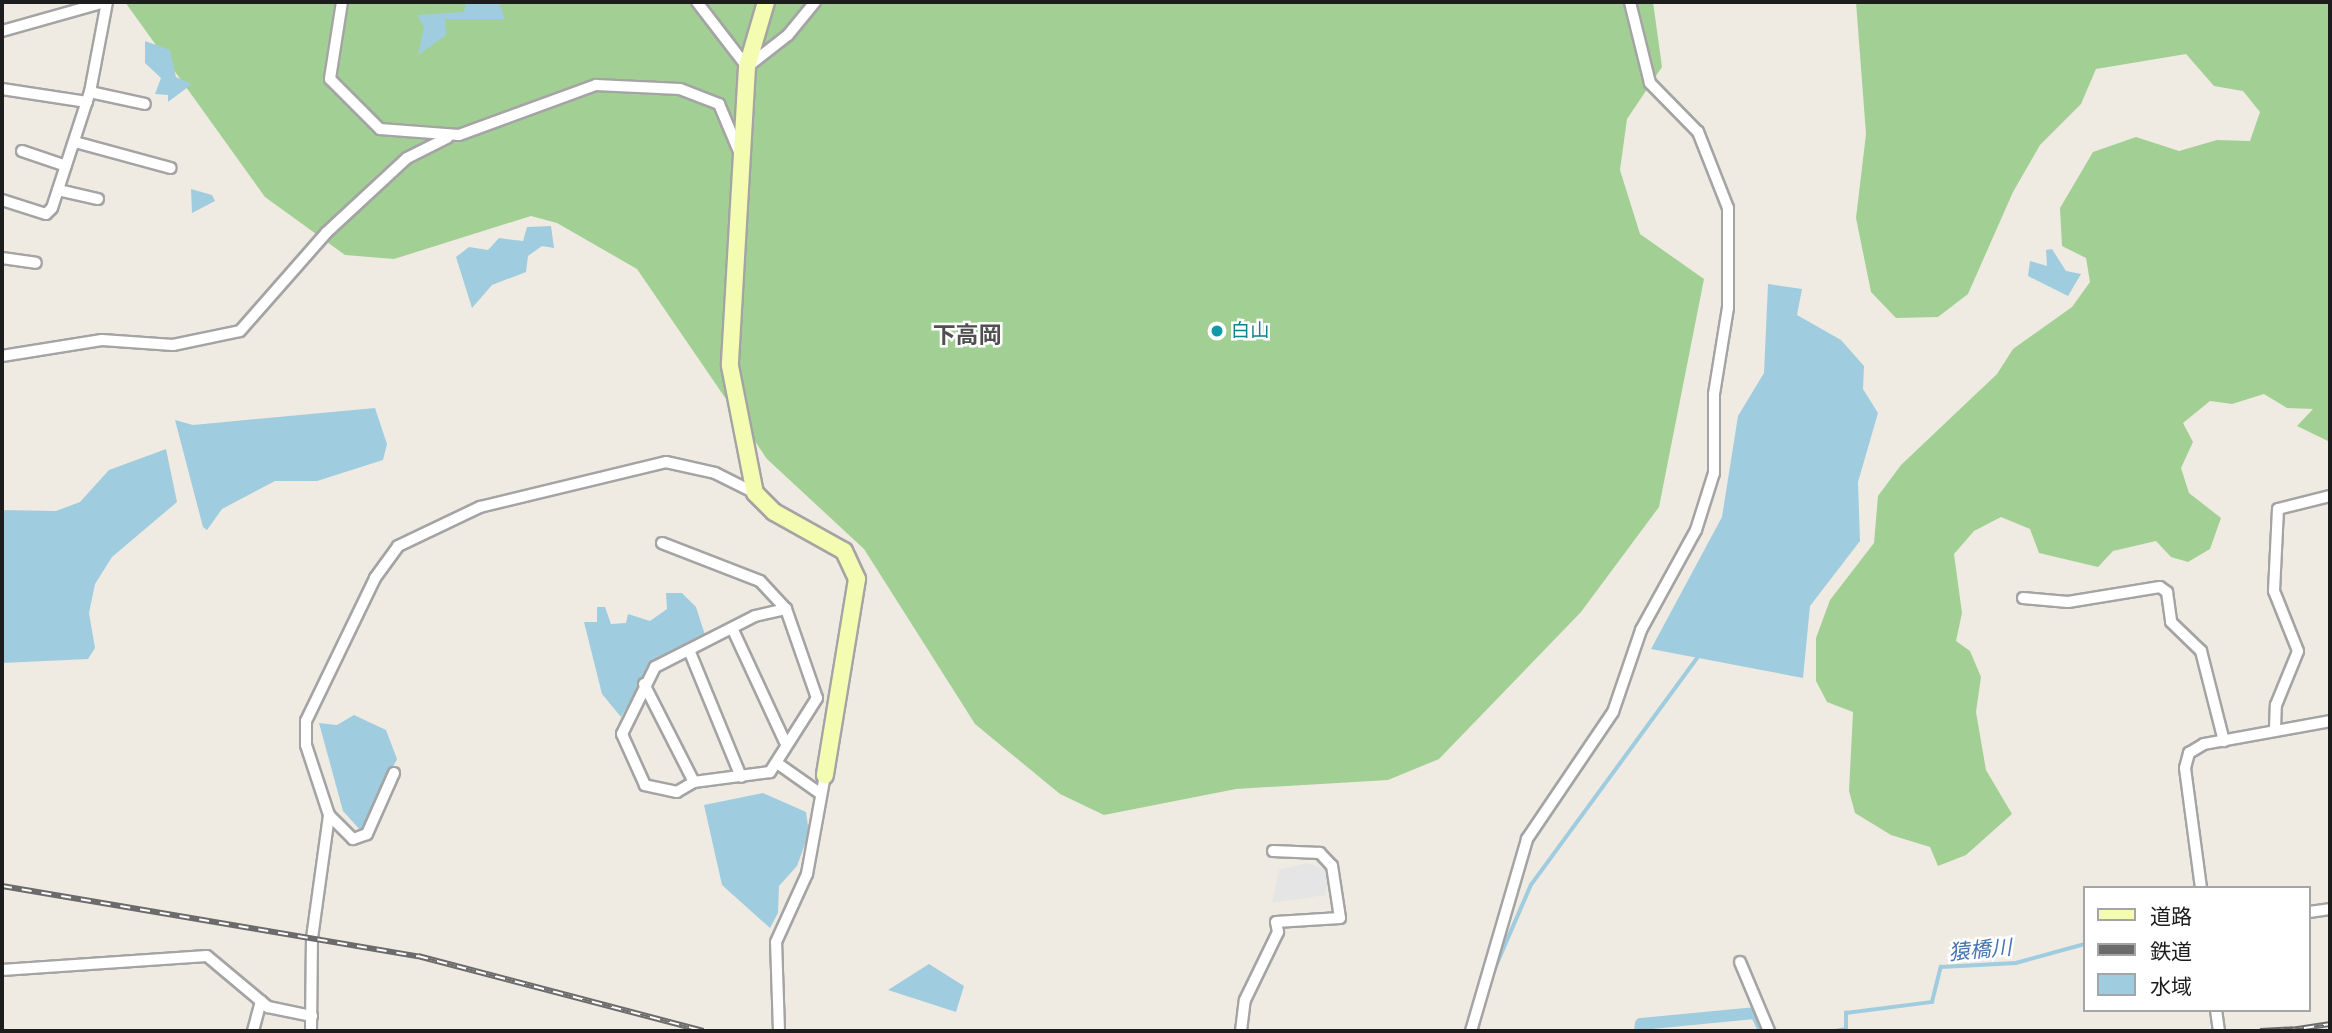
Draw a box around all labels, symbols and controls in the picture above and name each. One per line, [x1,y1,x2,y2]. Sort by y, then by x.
place label: 白山 [1231,320,1269,342]
district label: 下高岡 [933,321,1001,349]
marker: 白山 [1209,323,1225,339]
legend [2084,886,2311,1012]
text: 道路 [2150,903,2192,929]
water label: 猿橋川 [1948,934,2012,964]
text: 鉄道 [2150,938,2192,964]
text: 水域 [2150,973,2192,999]

